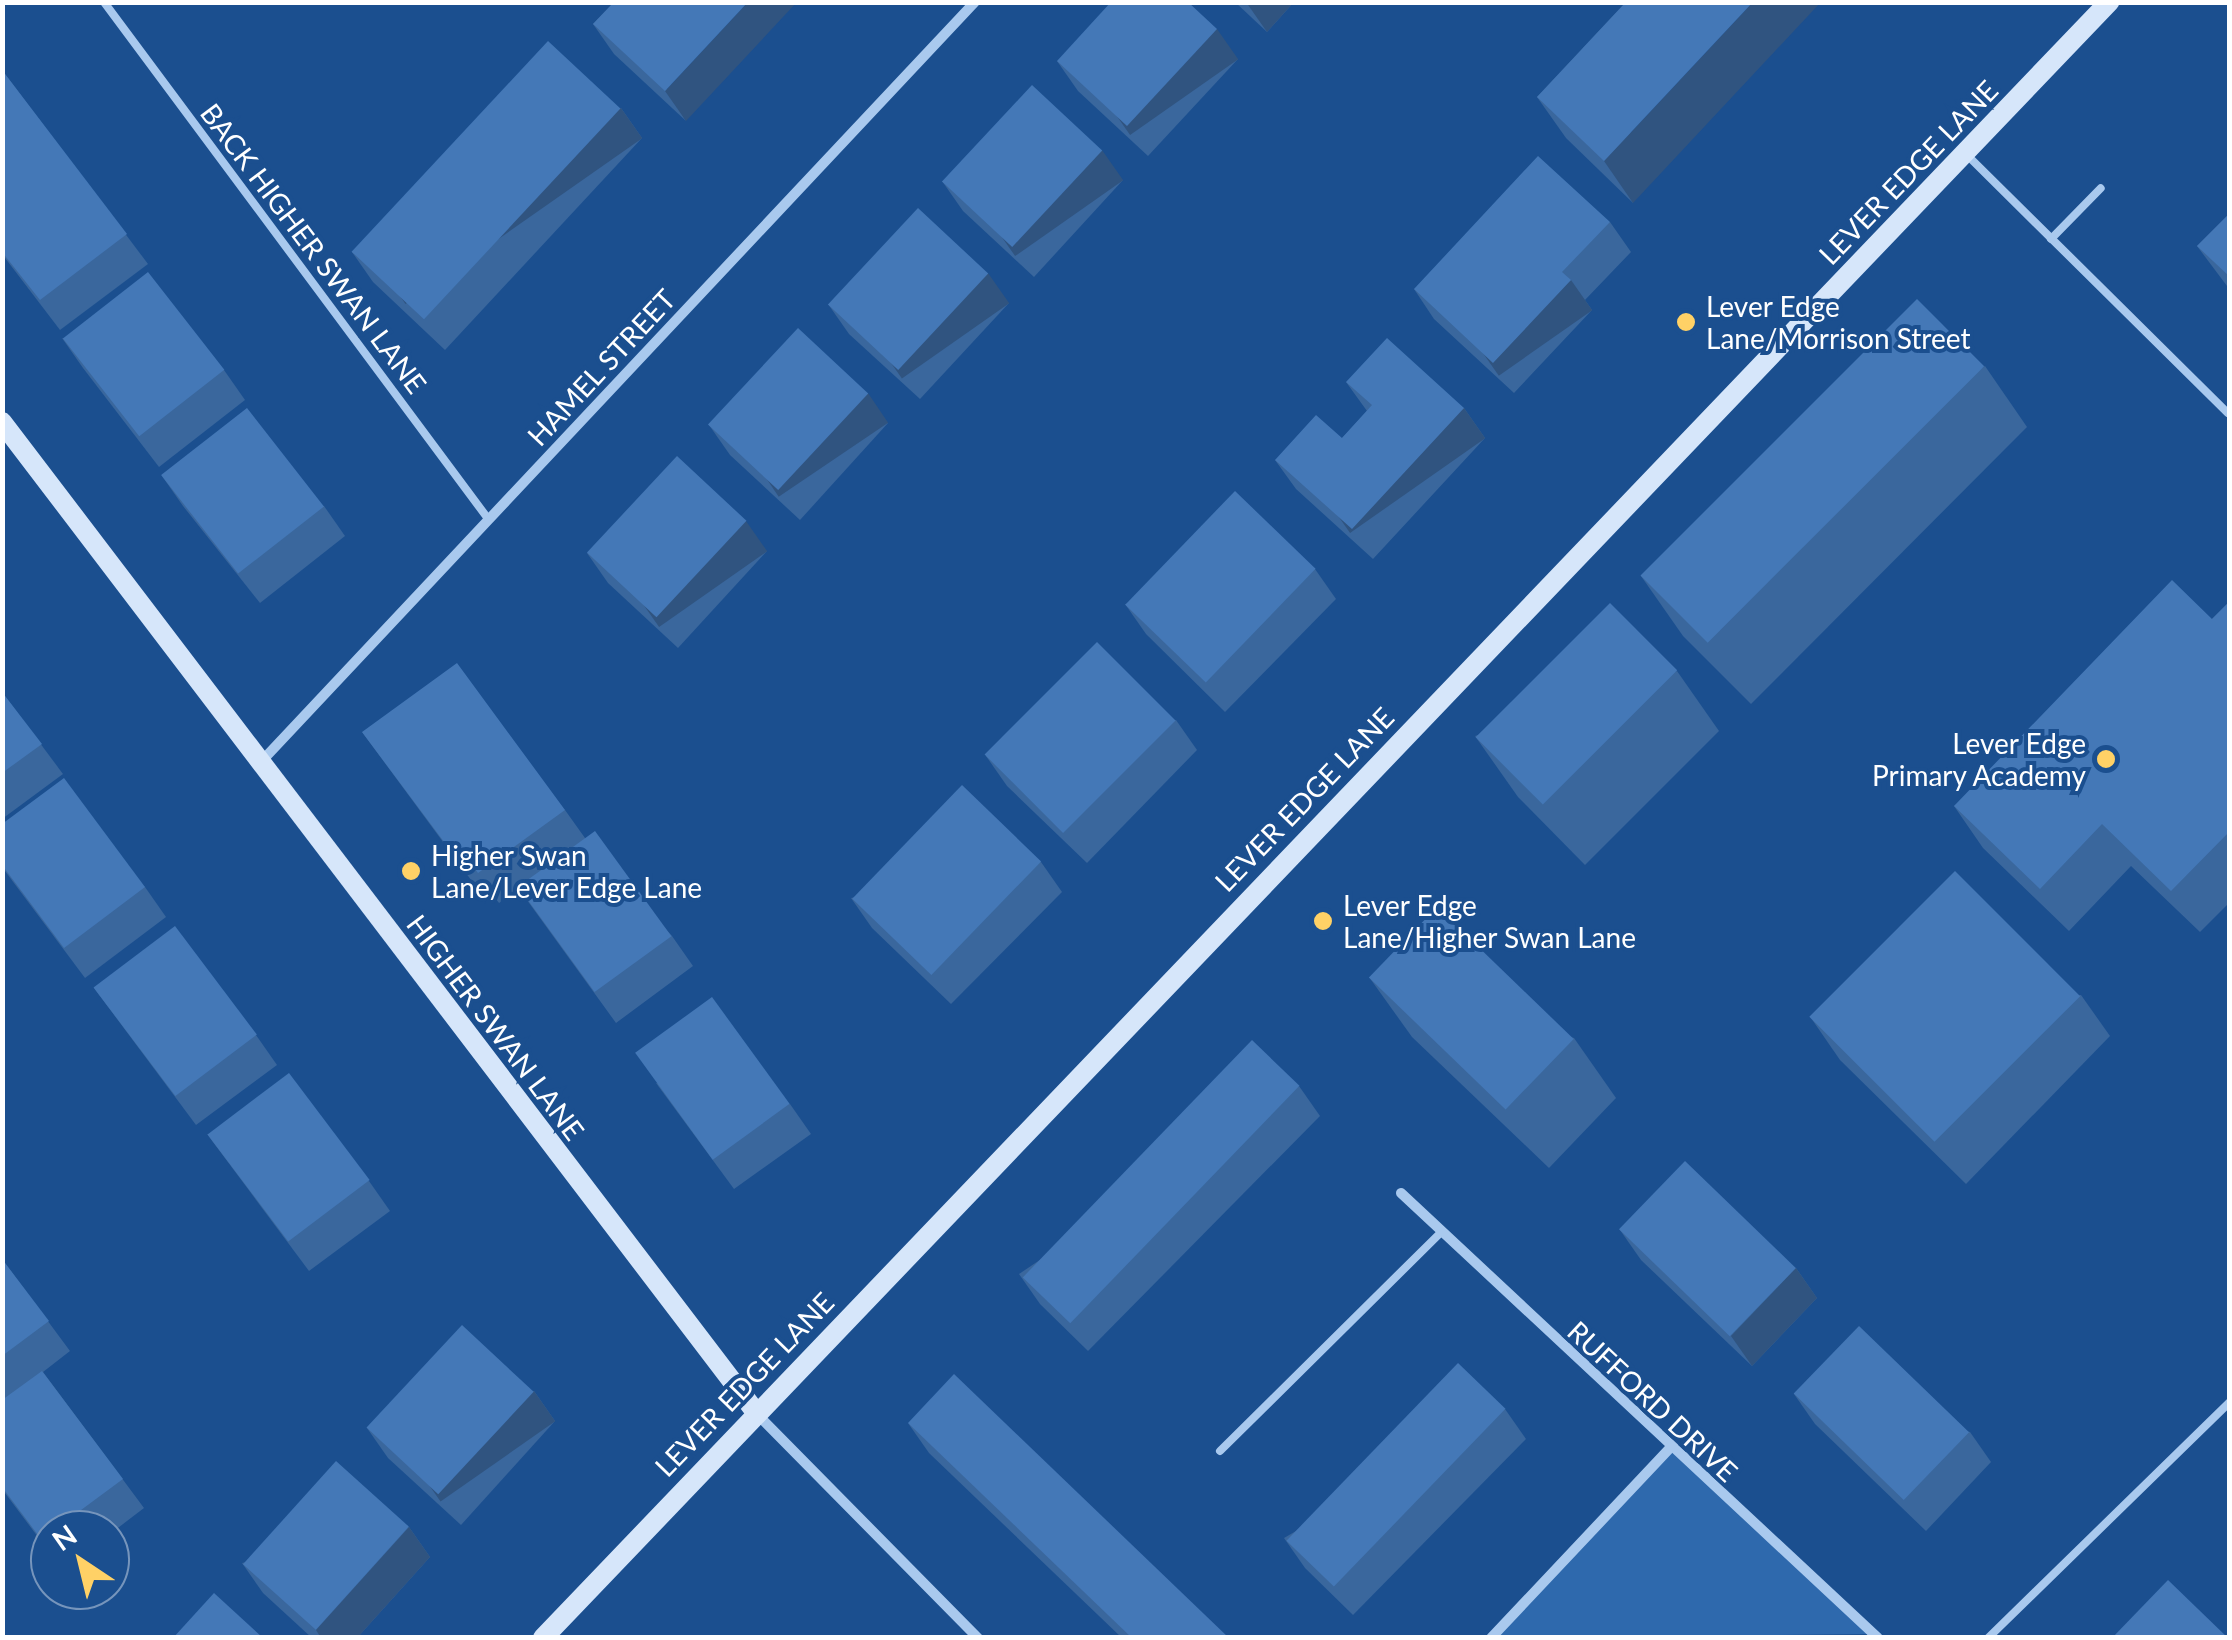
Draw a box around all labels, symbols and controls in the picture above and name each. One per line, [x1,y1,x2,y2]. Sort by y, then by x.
street label: LEVER EDGE LANE [1812,73,2004,271]
street label: BACK HIGHER SWAN LANE [194,97,434,399]
street label: HAMEL STREET [520,282,682,452]
place label: Lever Edge Lane/Morrison Street [1706,289,1970,355]
marker: Lever Edge Lane/Morrison Street [1675,311,1697,333]
street label: LEVER EDGE LANE [1208,700,1400,898]
place label: Lever Edge Primary Academy [1870,726,2086,792]
marker: Lever Edge Primary Academy [2095,748,2117,770]
place label: Higher Swan Lane/Lever Edge Lane [431,838,703,904]
marker: Higher Swan Lane/Lever Edge Lane [400,860,422,882]
place label: Lever Edge Lane/Higher Swan Lane [1343,888,1637,954]
street label: HIGHER SWAN LANE [400,908,592,1146]
marker: Lever Edge Lane/Higher Swan Lane [1312,910,1334,932]
street label: LEVER EDGE LANE [648,1285,840,1483]
street label: RUFFORD DRIVE [1561,1314,1745,1488]
north arrow [30,1510,130,1610]
text: N [45,1517,83,1557]

